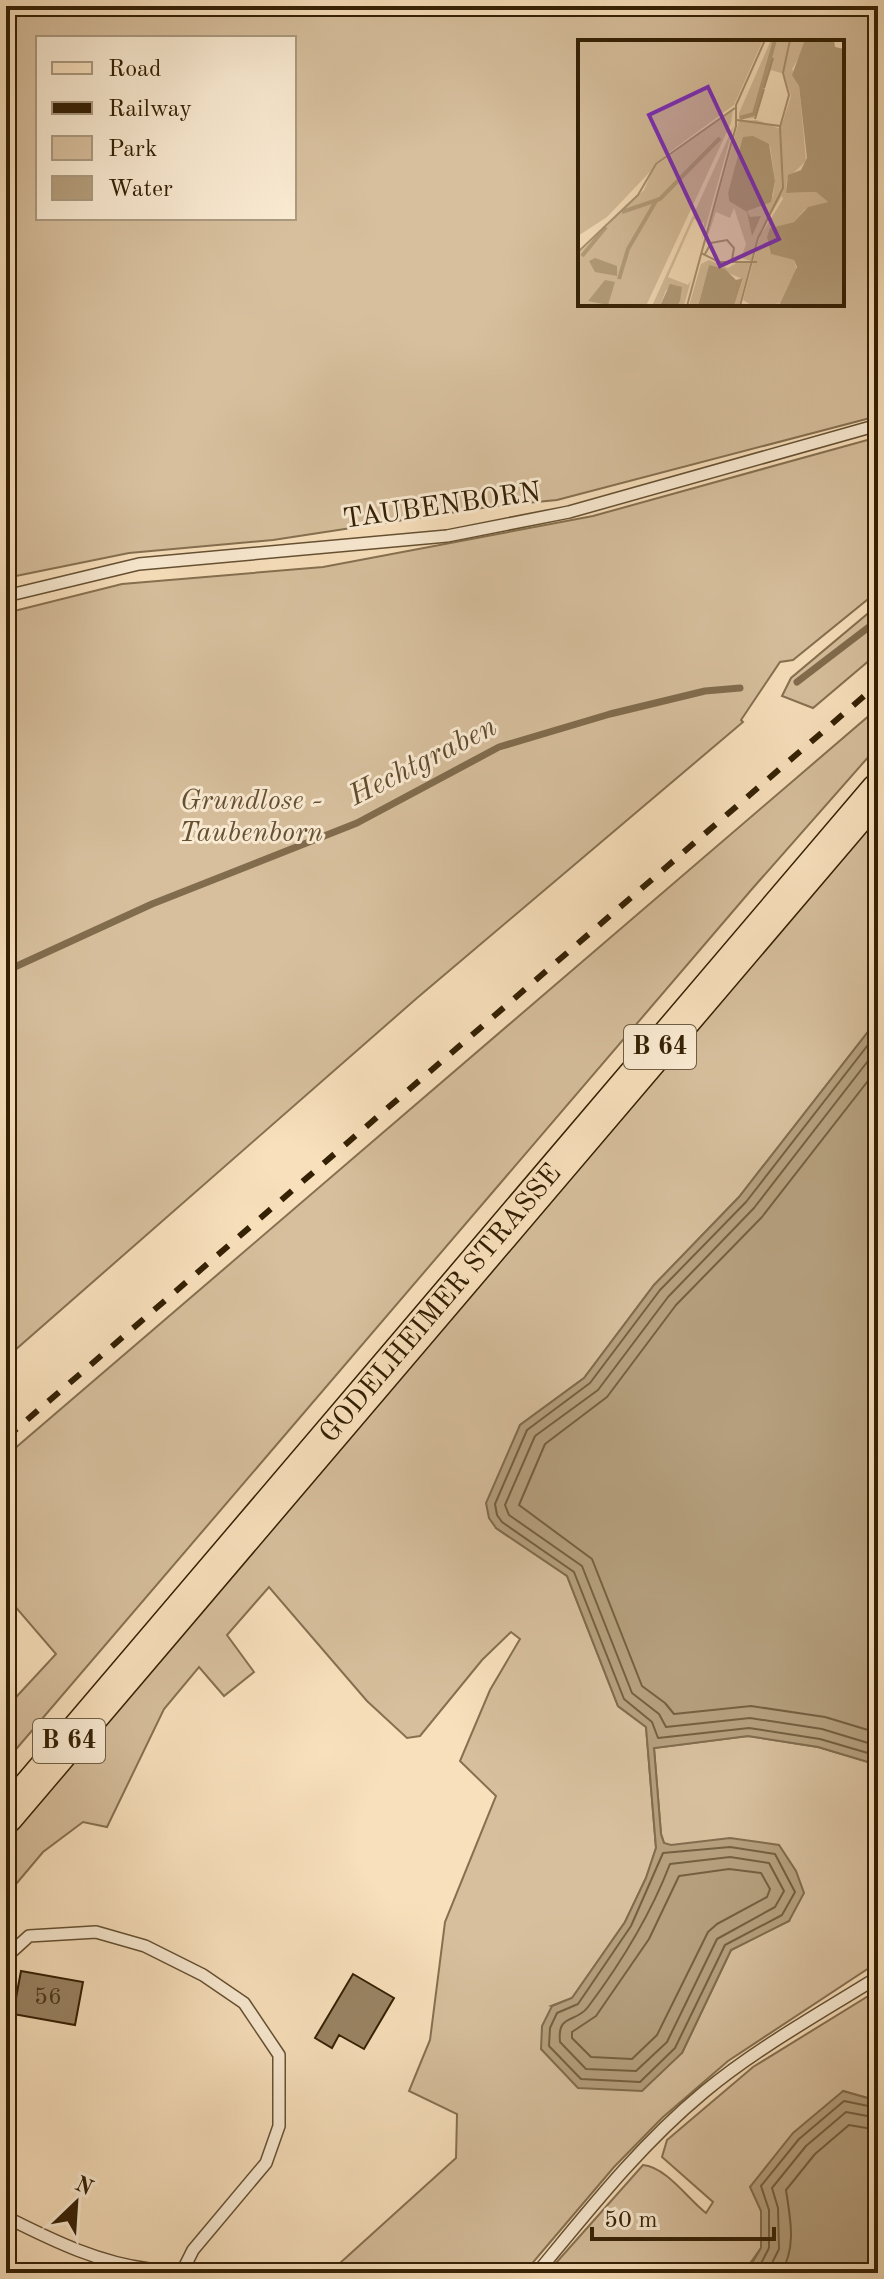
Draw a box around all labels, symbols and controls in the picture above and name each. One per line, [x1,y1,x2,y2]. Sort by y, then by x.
legend [36,36,296,220]
inset map [578,40,844,306]
text: Road [108,58,161,82]
text: Railway [108,98,192,122]
text: Park [108,138,157,162]
text: Water [108,178,173,202]
street label: TAUBENBORN [341,479,543,535]
water label: Hechtgraben [343,712,502,812]
park label: Grundlose - Taubenborn [179,788,323,848]
road number: B 64 [624,1025,696,1069]
street label: GODELHEIMER STRASSE [316,1160,567,1449]
road number: B 64 [33,1719,105,1763]
house number: 56 [34,1986,62,2010]
north arrow [36,2163,116,2243]
text: N [71,2173,96,2200]
scale bar [592,2191,774,2241]
text: 50 m [604,2209,658,2233]

